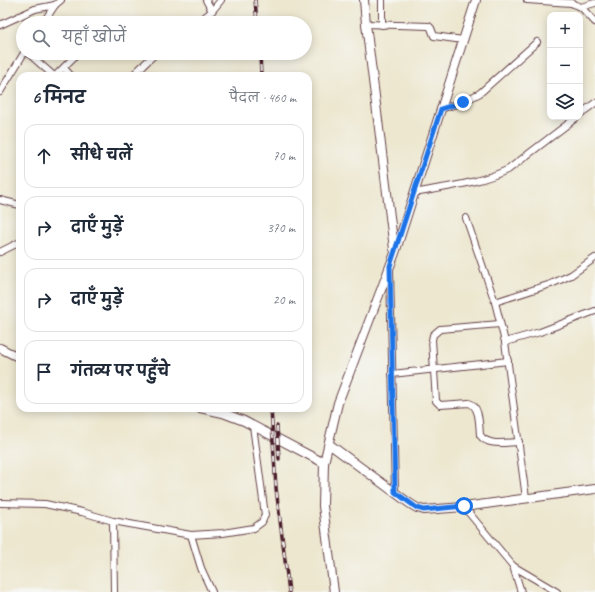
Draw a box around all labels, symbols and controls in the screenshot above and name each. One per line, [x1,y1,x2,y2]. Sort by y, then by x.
map controls [547,12,583,120]
button: + [547,12,583,48]
search box [16,16,312,60]
icon: search [30,27,52,49]
text: यहाँ खोजें [62,28,126,47]
button: − [547,48,583,84]
button: layers [547,84,583,120]
text: 6 मिनट [32,87,85,108]
text: पैदल · 460 m [229,90,296,106]
route end [454,93,472,111]
icon: ahead [33,145,55,167]
text: सीधे चलें [71,146,132,165]
text: 70 m [273,148,295,164]
icon: right [33,217,55,239]
text: दाएँ मुड़ें [71,218,123,237]
text: 370 m [267,220,295,236]
icon: right [33,289,55,311]
text: दाएँ मुड़ें [71,290,123,309]
text: 20 m [273,292,295,308]
icon: arrive [33,361,55,383]
text: गंतव्य पर पहुँचे [71,362,169,381]
route start [455,497,473,515]

